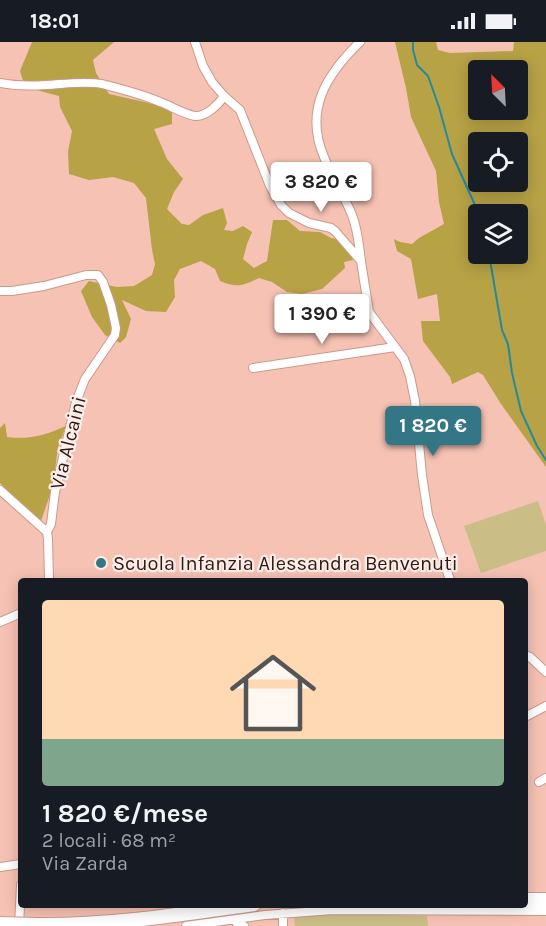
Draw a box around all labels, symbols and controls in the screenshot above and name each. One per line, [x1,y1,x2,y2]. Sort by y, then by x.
text: 18:01 [30,8,80,34]
north arrow [468,60,528,120]
map controls [468,60,528,264]
button: locate [468,132,528,192]
pin: 3 820 € [266,162,376,213]
text: 3 820 € [285,170,357,193]
button: layers [468,204,528,264]
pin: 1 390 € [267,294,377,345]
text: 1 390 € [288,302,356,325]
street label: Via Alcaini [45,394,91,492]
pin: 1 820 € [378,406,488,457]
text: 1 820 € [399,414,467,437]
place label: Scuola Infanzia Alessandra Benvenuti [113,552,458,575]
marker: Scuola Infanzia Alessandra Benvenuti [94,556,108,570]
icon: home [219,639,327,747]
text: 1 820 €/mese [42,798,208,829]
text: 2 locali · 68 m² [42,829,176,852]
text: Via Zarda [42,852,128,875]

